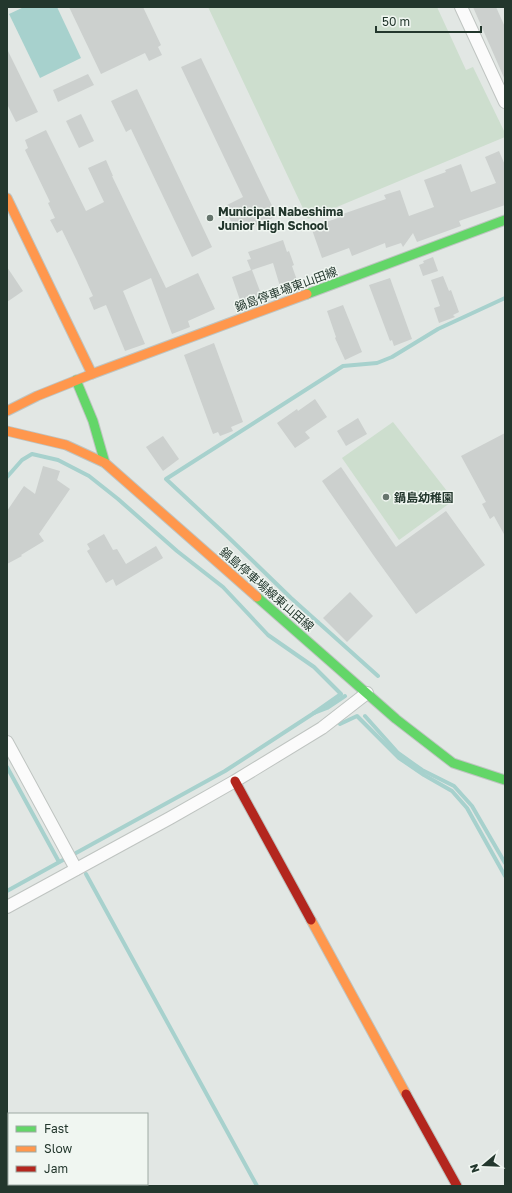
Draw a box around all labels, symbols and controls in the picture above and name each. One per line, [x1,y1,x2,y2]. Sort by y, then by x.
scale bar [376,8,481,34]
text: 50 m [382,14,410,29]
place label: Municipal Nabeshima Junior High School [218,204,343,233]
marker: Municipal Nabeshima Junior High School [205,213,215,223]
street label: 鍋島停車場東山田線 [233,263,339,315]
place label: 鍋島幼稚園 [394,490,454,505]
marker: 鍋島幼稚園 [381,492,391,502]
street label: 鍋島停車場線東山田線 [217,544,317,634]
legend [8,1113,148,1185]
text: Fast [44,1121,69,1136]
text: Slow [44,1141,72,1156]
north arrow [464,1145,504,1185]
text: Jam [44,1161,68,1176]
text: N [467,1162,482,1174]

